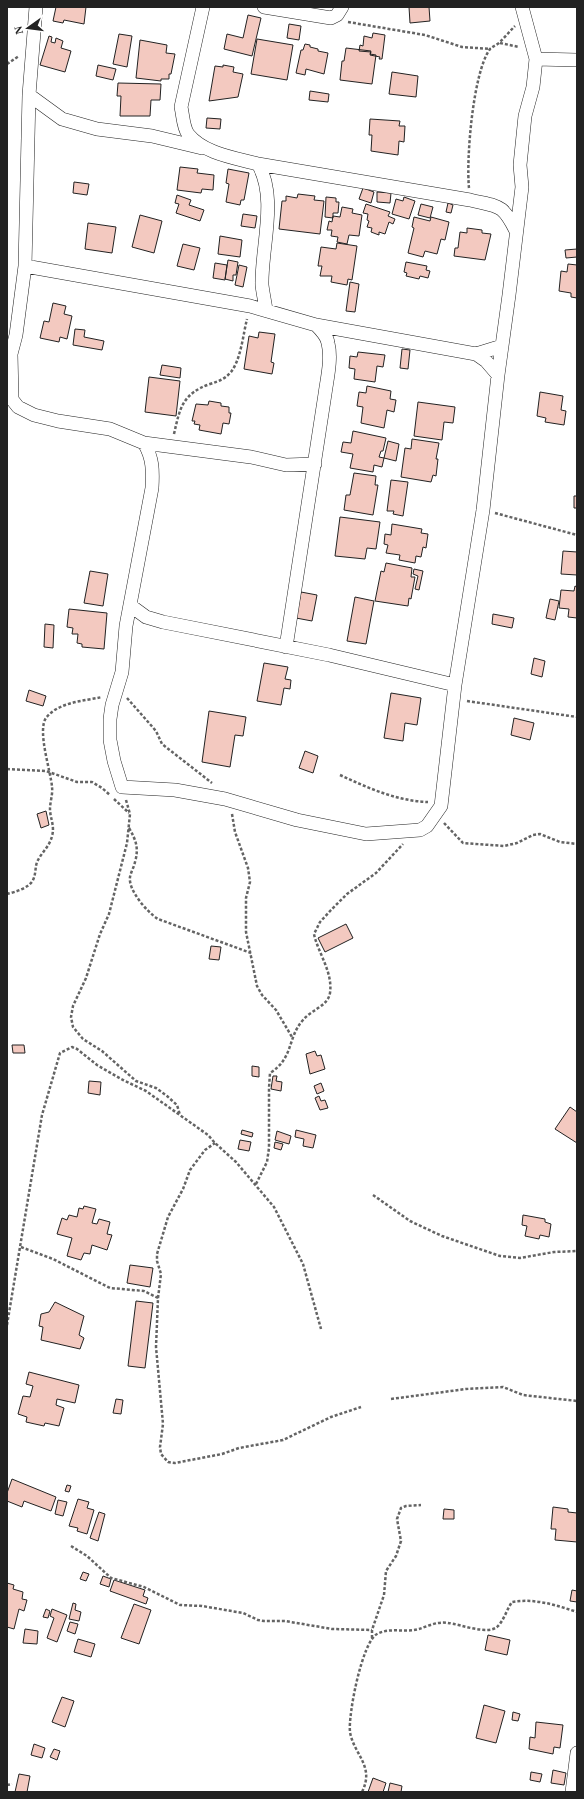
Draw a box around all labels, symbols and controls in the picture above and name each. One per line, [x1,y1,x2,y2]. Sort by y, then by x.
north arrow [8,8,48,48]
text: N [12,25,25,36]

